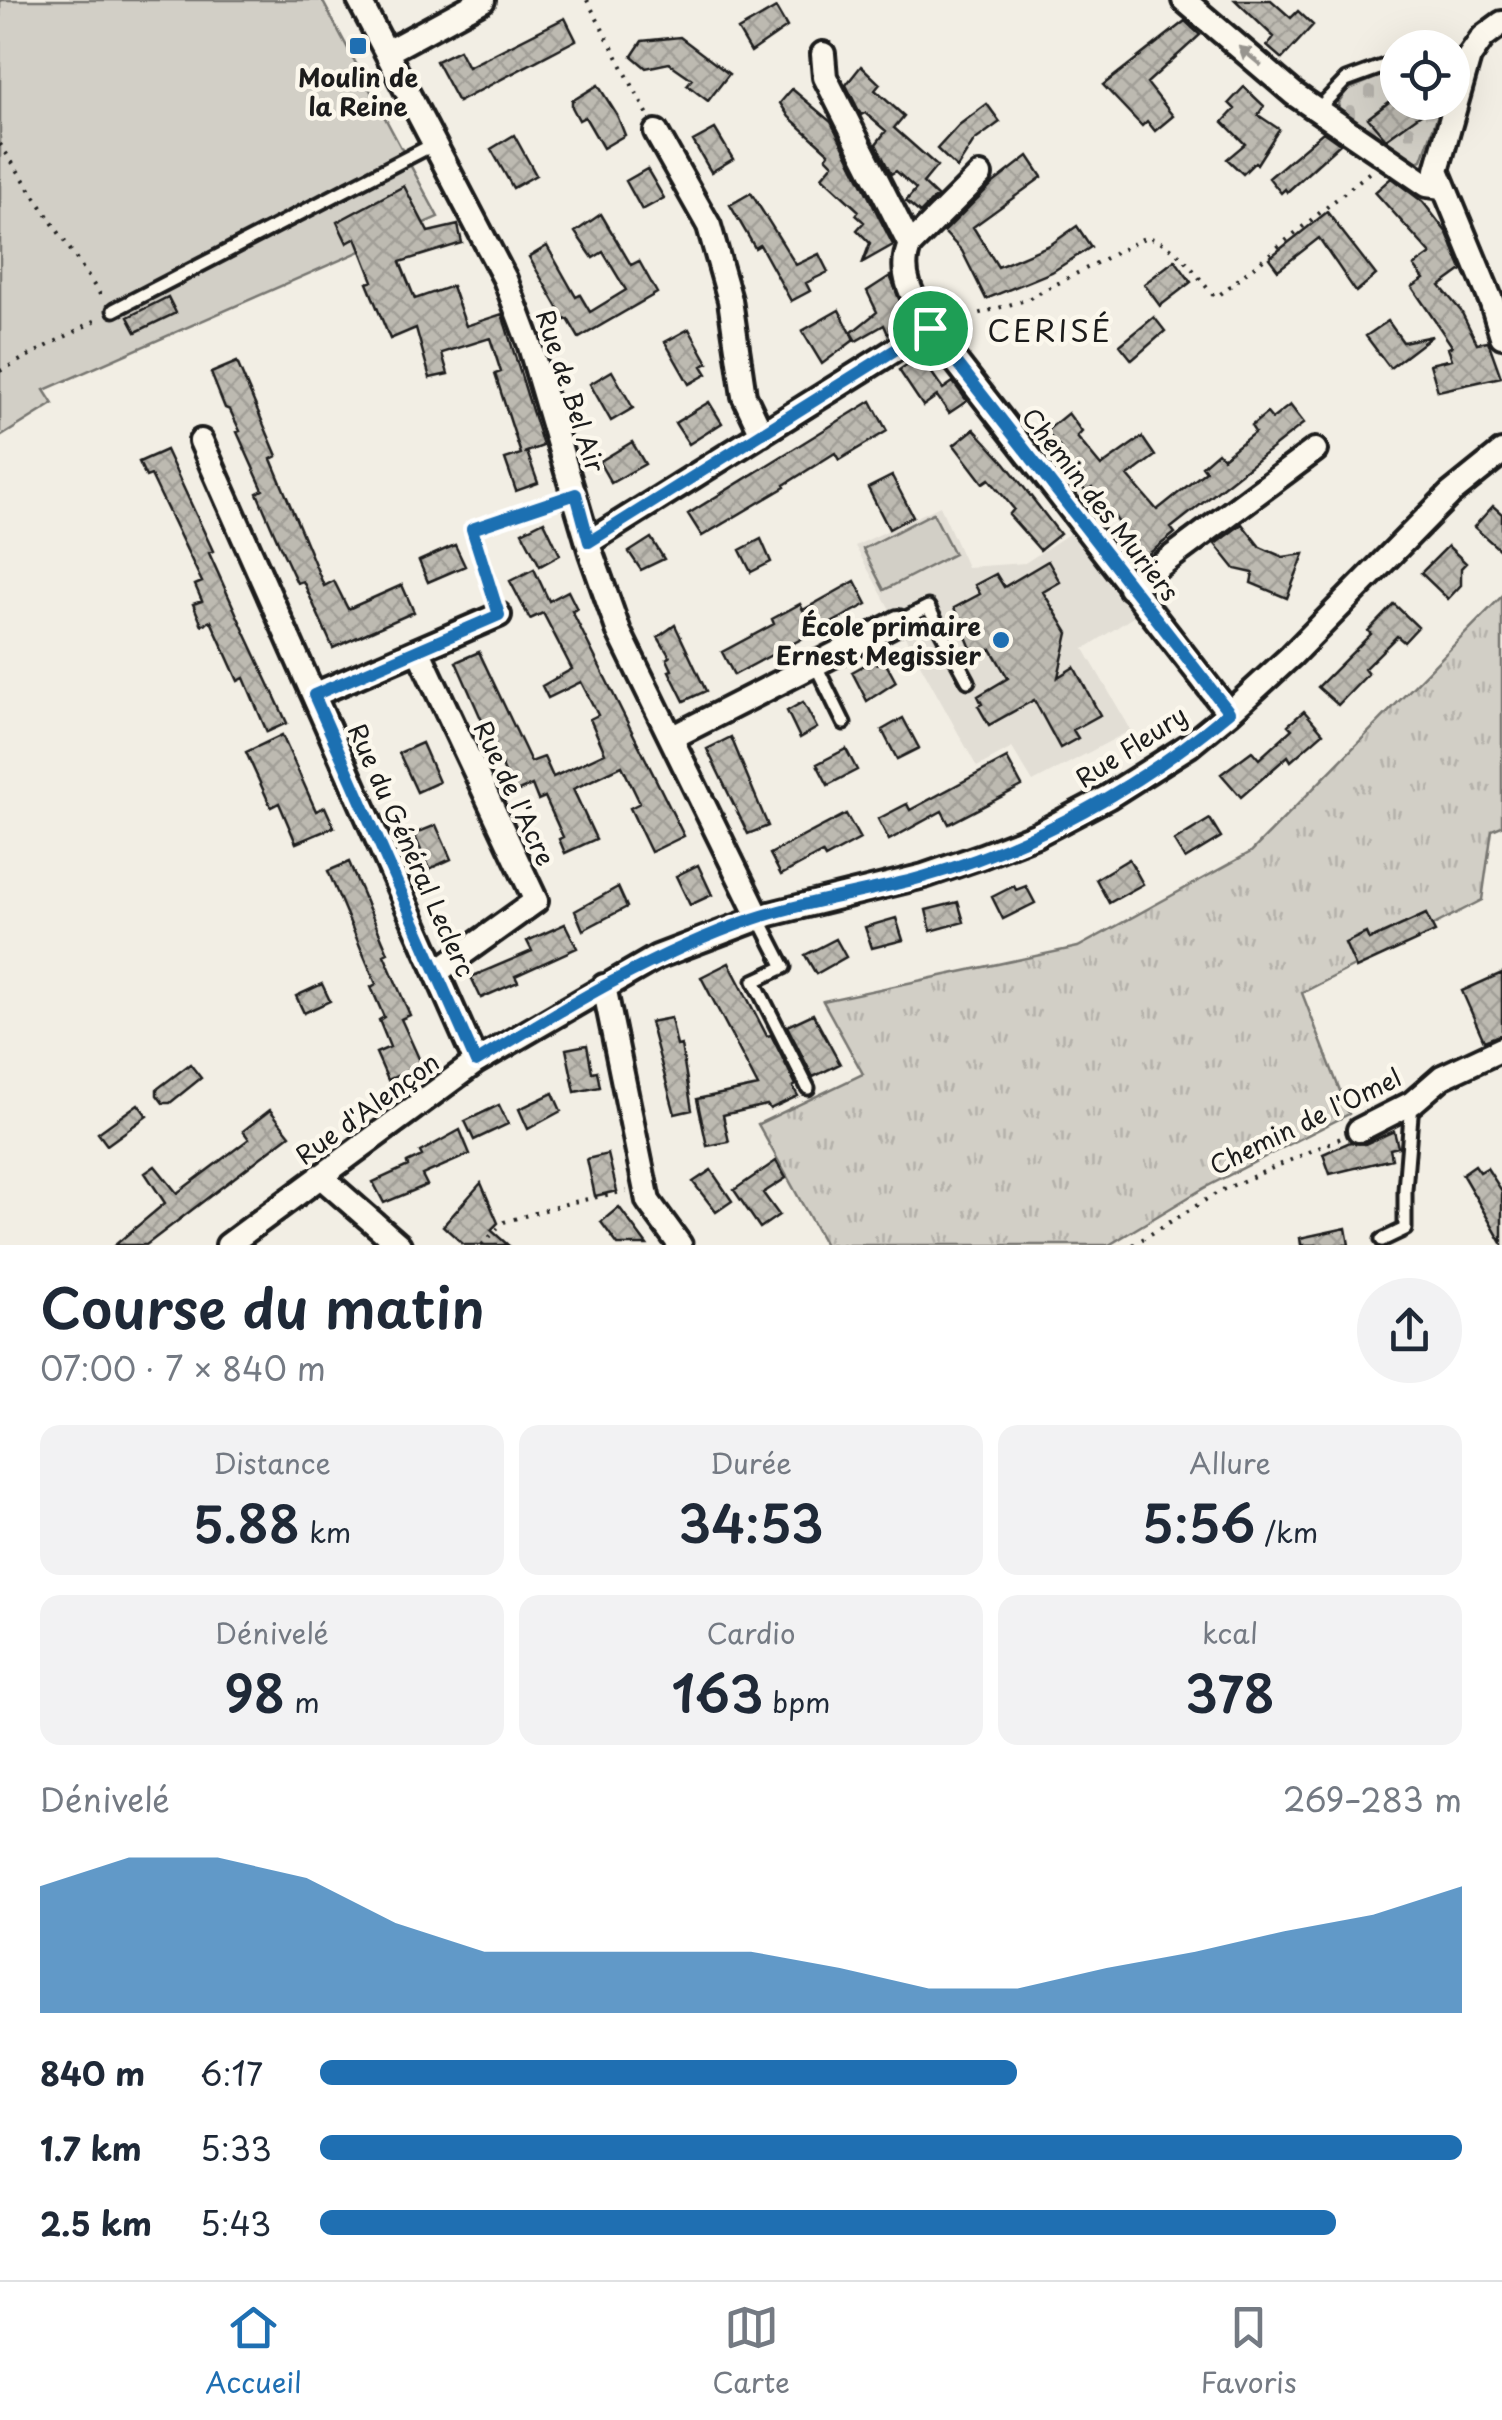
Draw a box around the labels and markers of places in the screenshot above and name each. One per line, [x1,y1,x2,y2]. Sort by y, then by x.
marker: Moulin de la Reine [347,35,369,57]
place label: Moulin de la Reine [298,58,418,125]
pin [888,286,973,371]
place label: École primaire Ernest Megissier [776,607,981,674]
marker: École primaire Ernest Megissier [990,629,1012,651]

